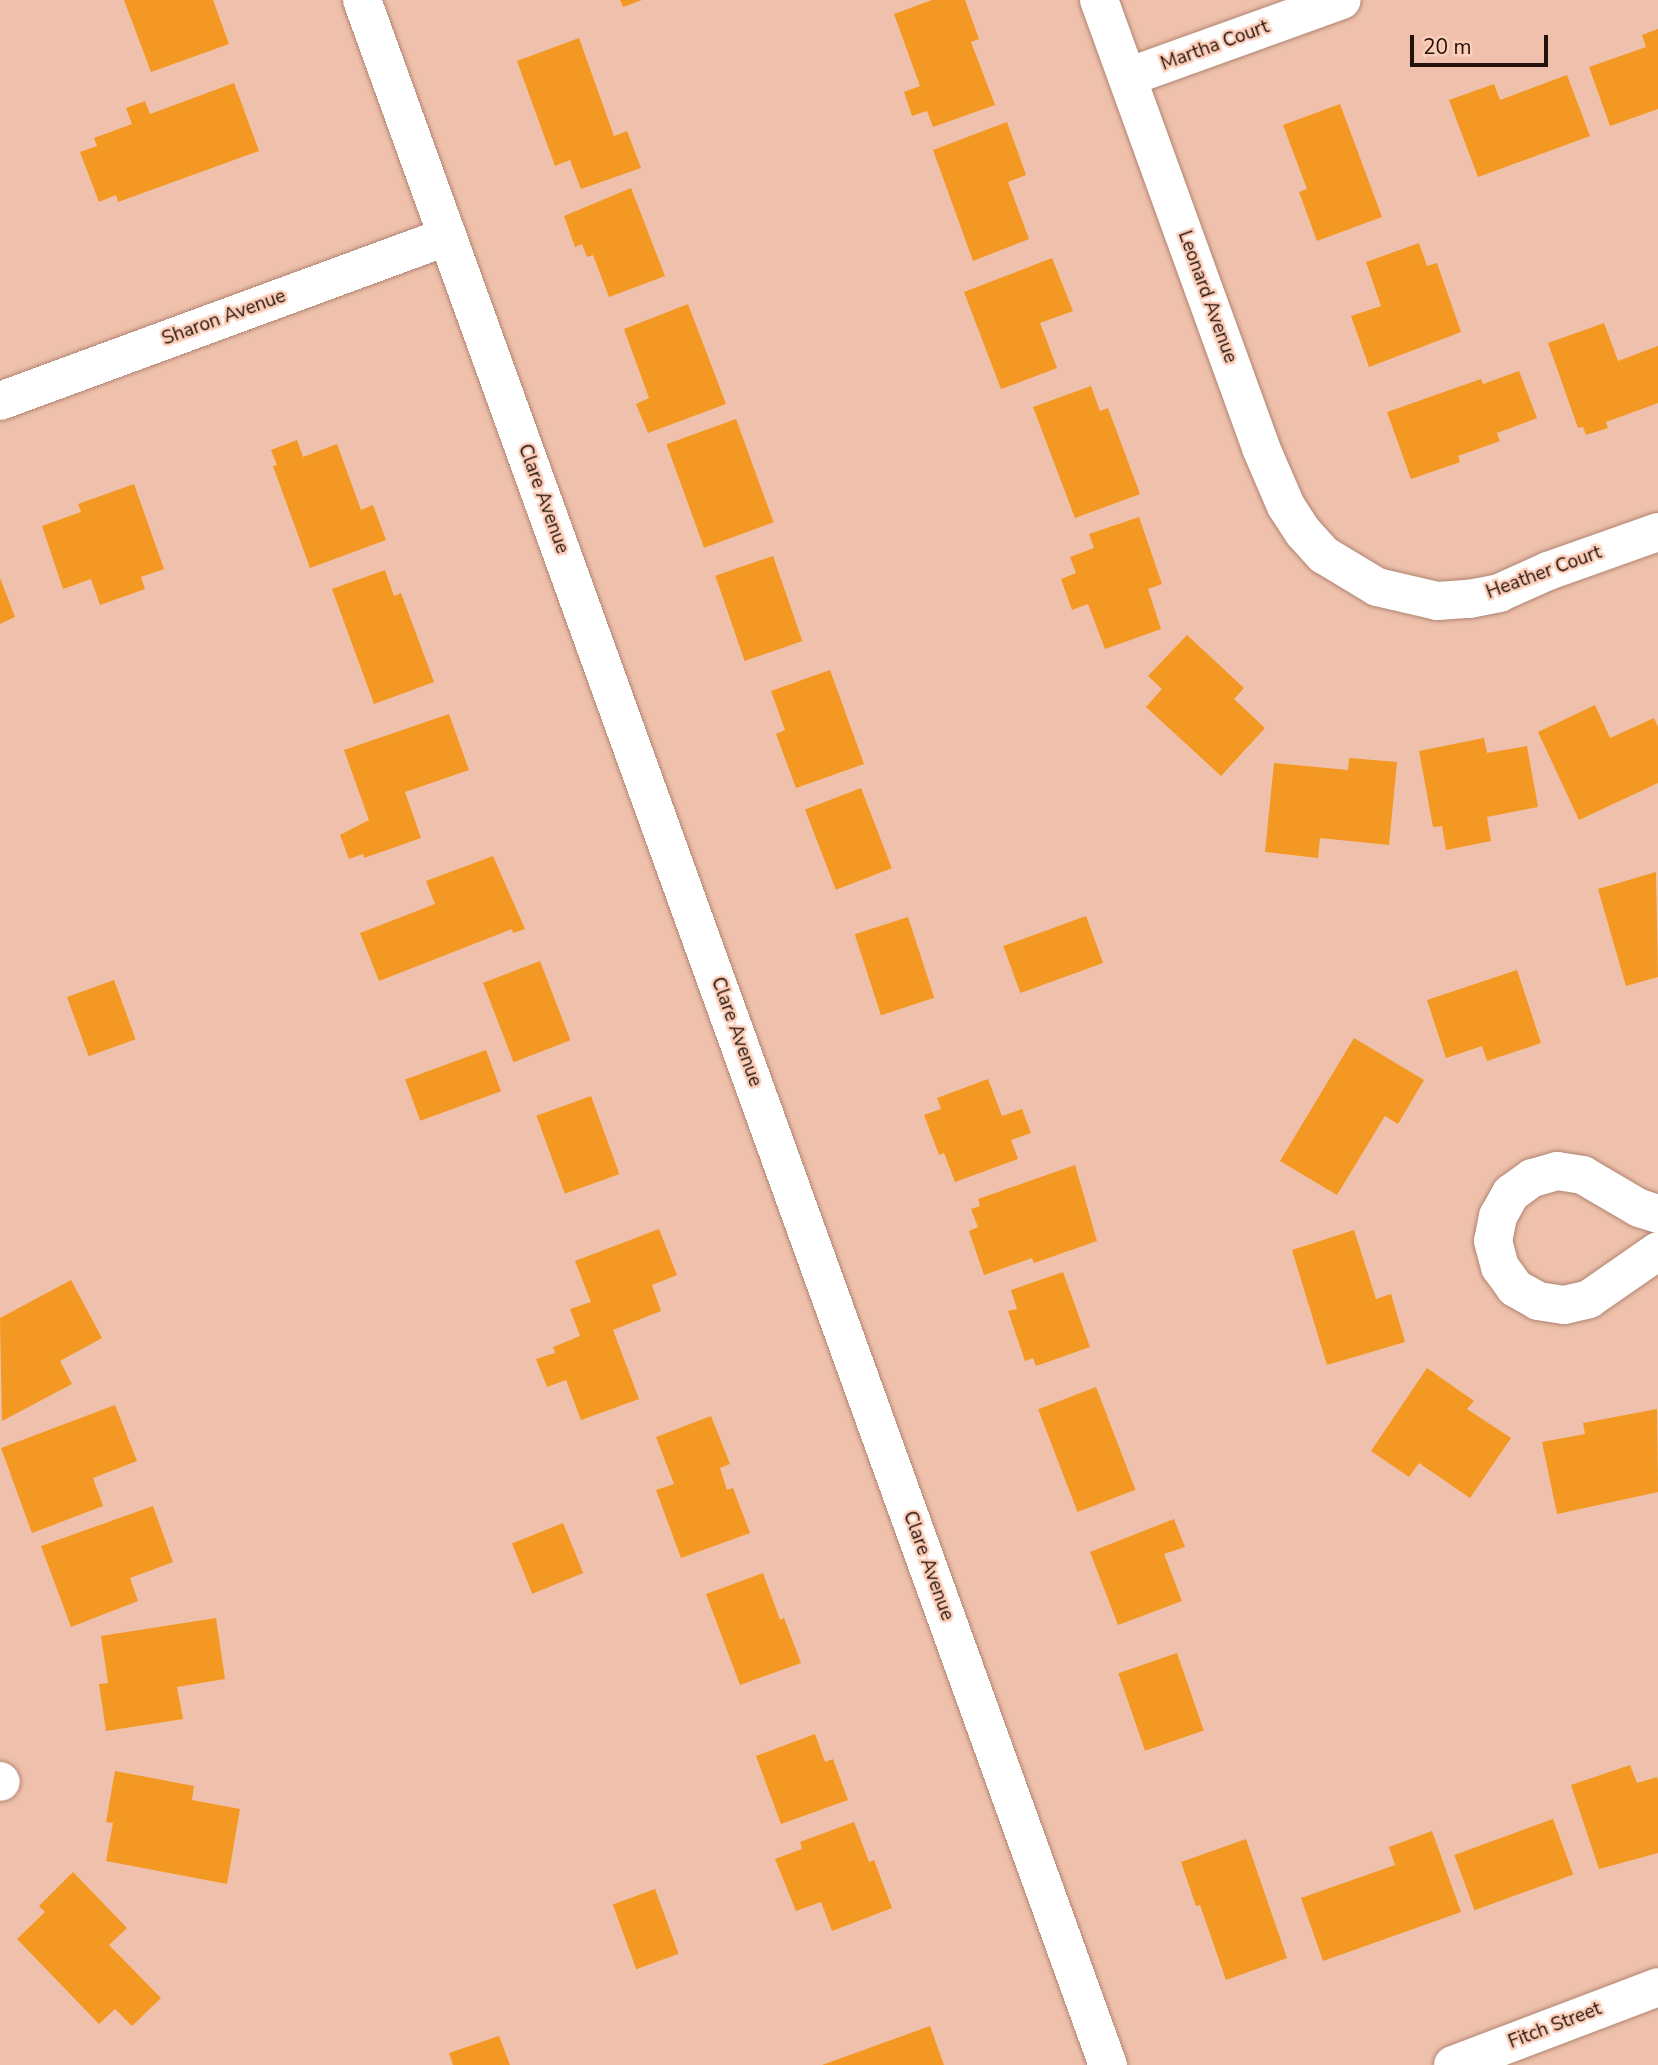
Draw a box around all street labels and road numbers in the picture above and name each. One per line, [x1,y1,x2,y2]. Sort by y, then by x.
street label: Martha Court [1158,16,1272,76]
street label: Leonard Avenue [1173,228,1241,366]
street label: Sharon Avenue [159,285,289,351]
street label: Clare Avenue [513,441,573,557]
street label: Heather Court [1483,542,1605,604]
street label: Clare Avenue [706,974,766,1090]
street label: Clare Avenue [898,1508,958,1624]
street label: Fitch Street [1505,1998,1605,2054]

